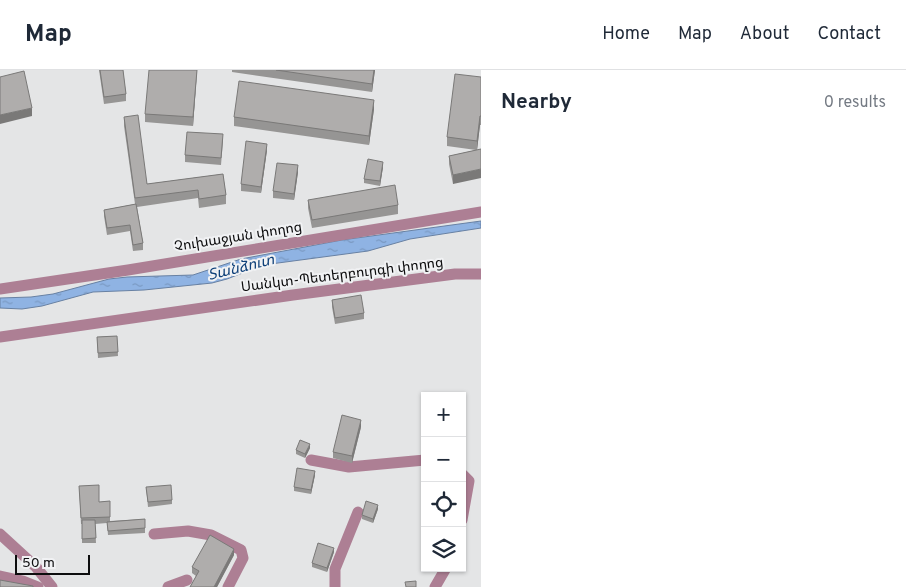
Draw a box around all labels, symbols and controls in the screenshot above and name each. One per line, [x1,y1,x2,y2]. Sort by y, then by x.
text: Map [25,20,72,50]
text: Home [602,23,650,46]
text: Map [678,23,712,46]
text: About [740,23,789,46]
text: Contact [817,23,881,46]
text: Nearby [501,89,572,116]
text: 0 results [824,93,886,113]
street label: Չուխաջյան փողոց [173,219,303,256]
water label: Տանձուտ [206,251,278,286]
street label: Սանկտ-Պետերբուրգի փողոց [240,255,444,296]
map controls [421,392,466,572]
button: + [421,392,466,437]
button: − [421,437,466,482]
button: locate [421,482,466,527]
button: layers [421,527,466,572]
scale bar [15,552,90,575]
text: 50 m [22,555,55,572]

